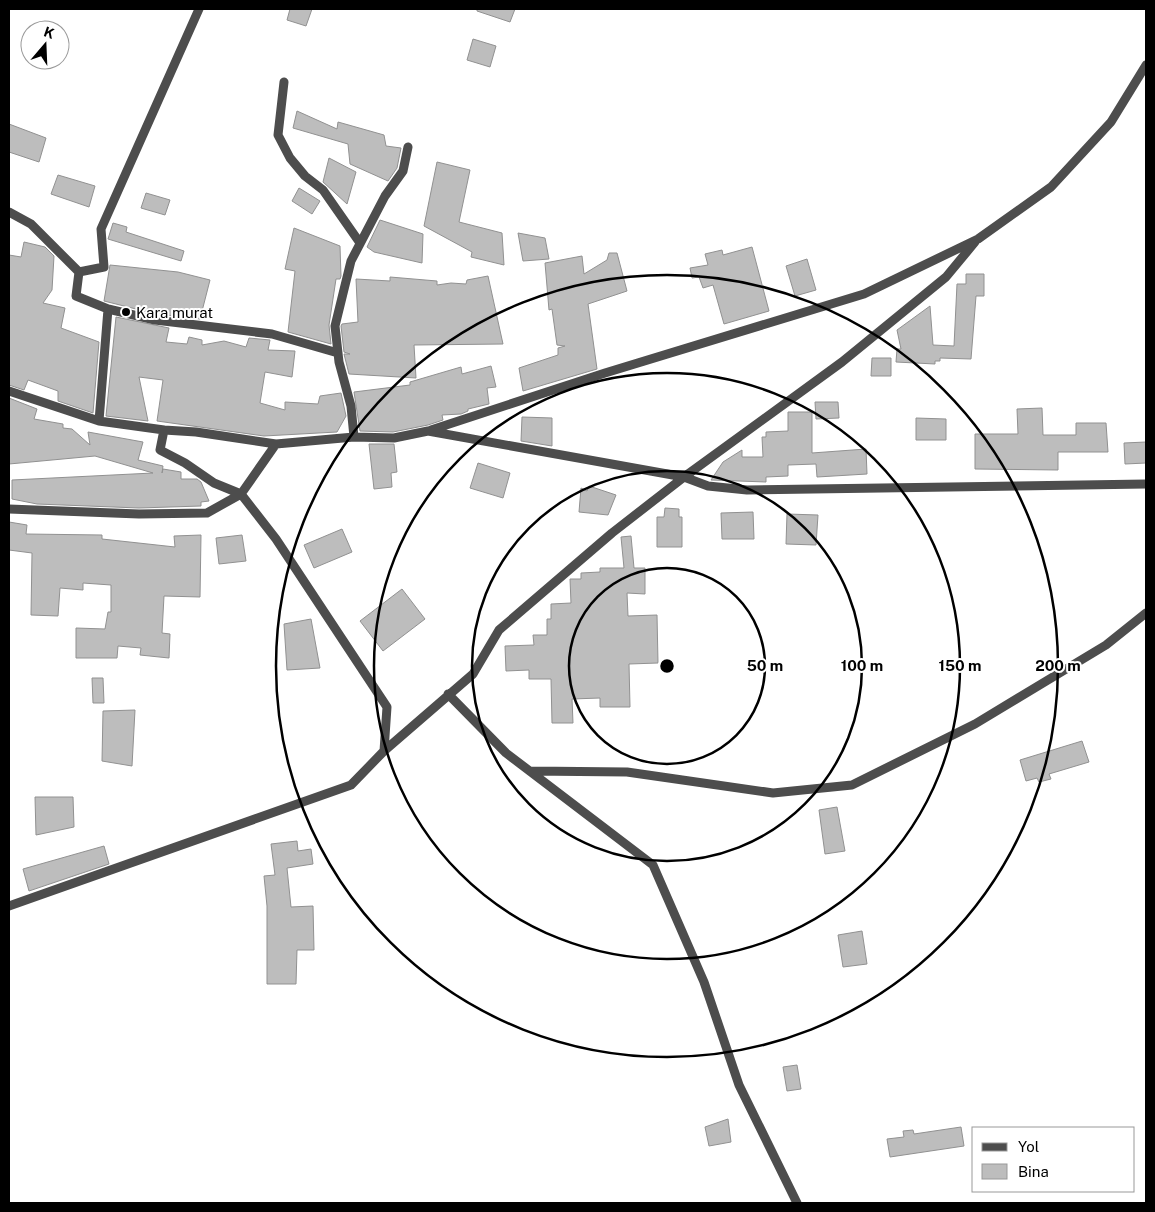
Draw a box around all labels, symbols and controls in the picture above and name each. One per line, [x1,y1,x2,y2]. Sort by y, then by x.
north arrow [20,20,70,70]
text: K [42,24,57,42]
place label: Kara murat [136,304,213,321]
marker: Kara murat [120,306,132,318]
centre of rings [658,657,676,675]
text: 50 m [747,657,783,674]
text: 100 m [841,657,883,674]
text: 150 m [938,657,982,674]
text: 200 m [1035,657,1081,674]
legend [972,1127,1135,1192]
text: Yol [1018,1138,1039,1155]
text: Bina [1018,1163,1049,1180]

